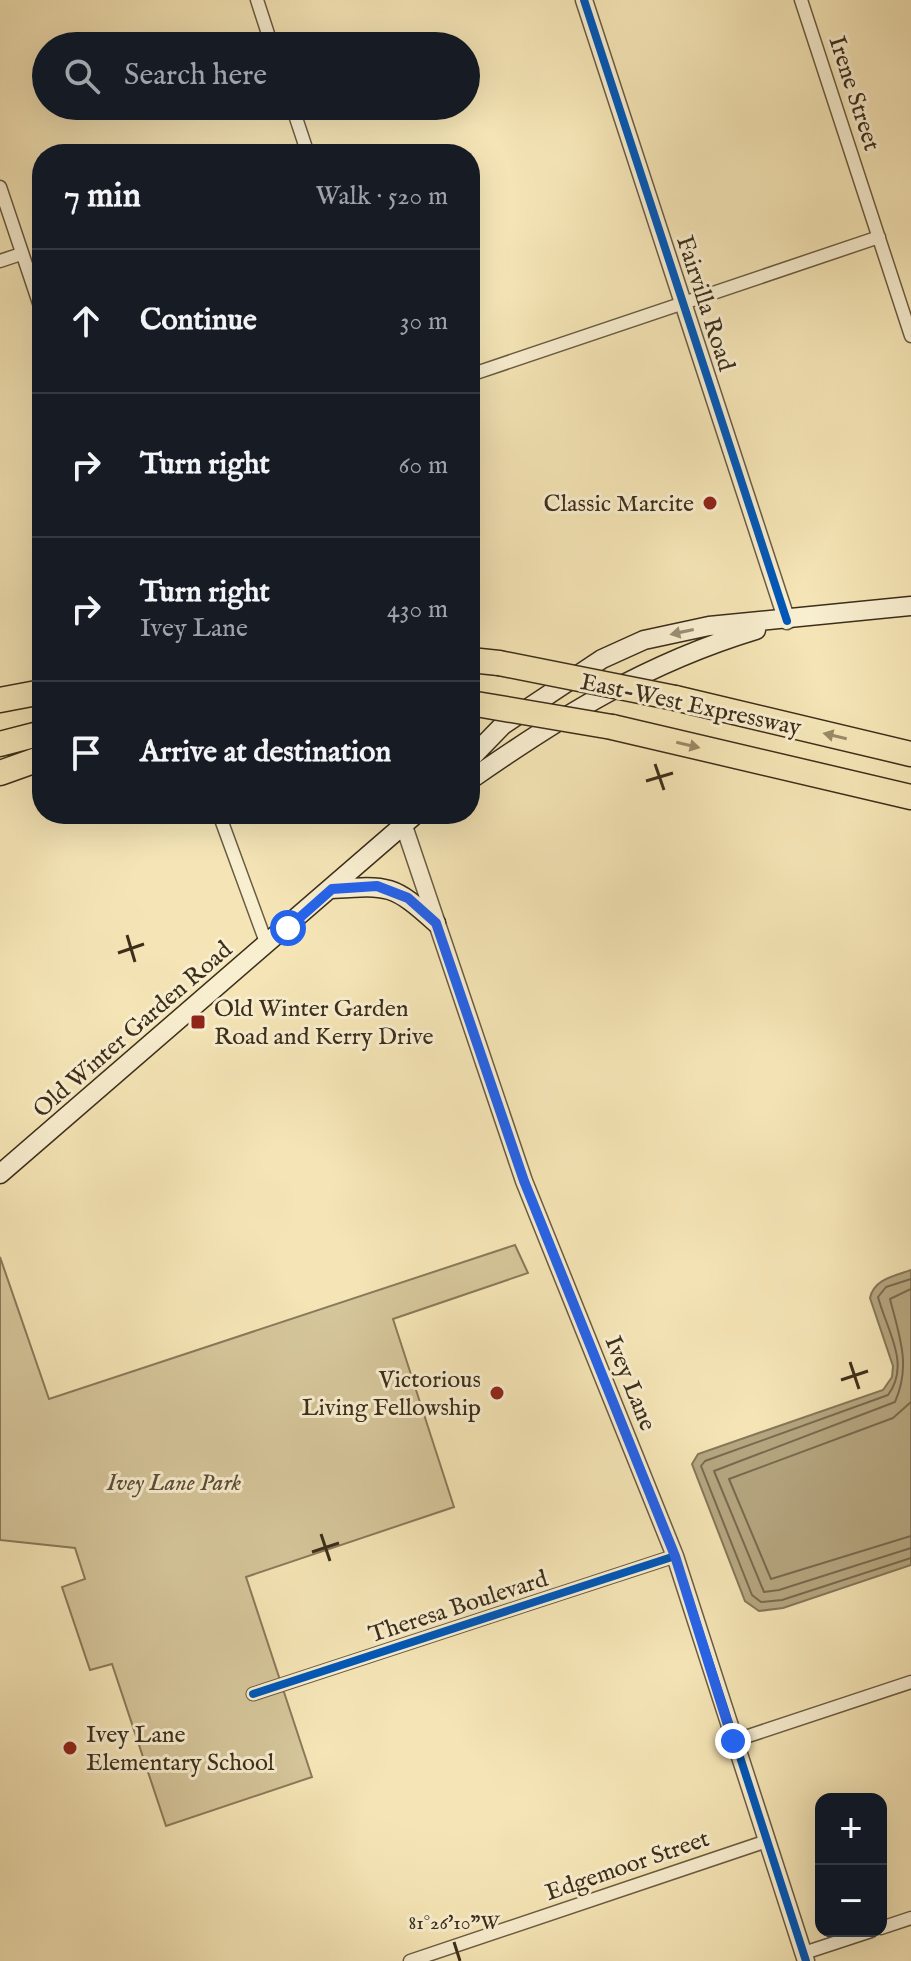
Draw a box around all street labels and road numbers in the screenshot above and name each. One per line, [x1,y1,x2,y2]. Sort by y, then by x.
street label: Irene Street [820,32,887,155]
street label: Fairvilla Road [668,232,741,375]
street label: East-West Expressway [577,667,804,744]
street label: Old Winter Garden Road [27,935,239,1125]
street label: Ivey Lane [597,1332,663,1436]
street label: Theresa Boulevard [365,1564,552,1651]
street label: Edgemoor Street [541,1824,714,1909]

